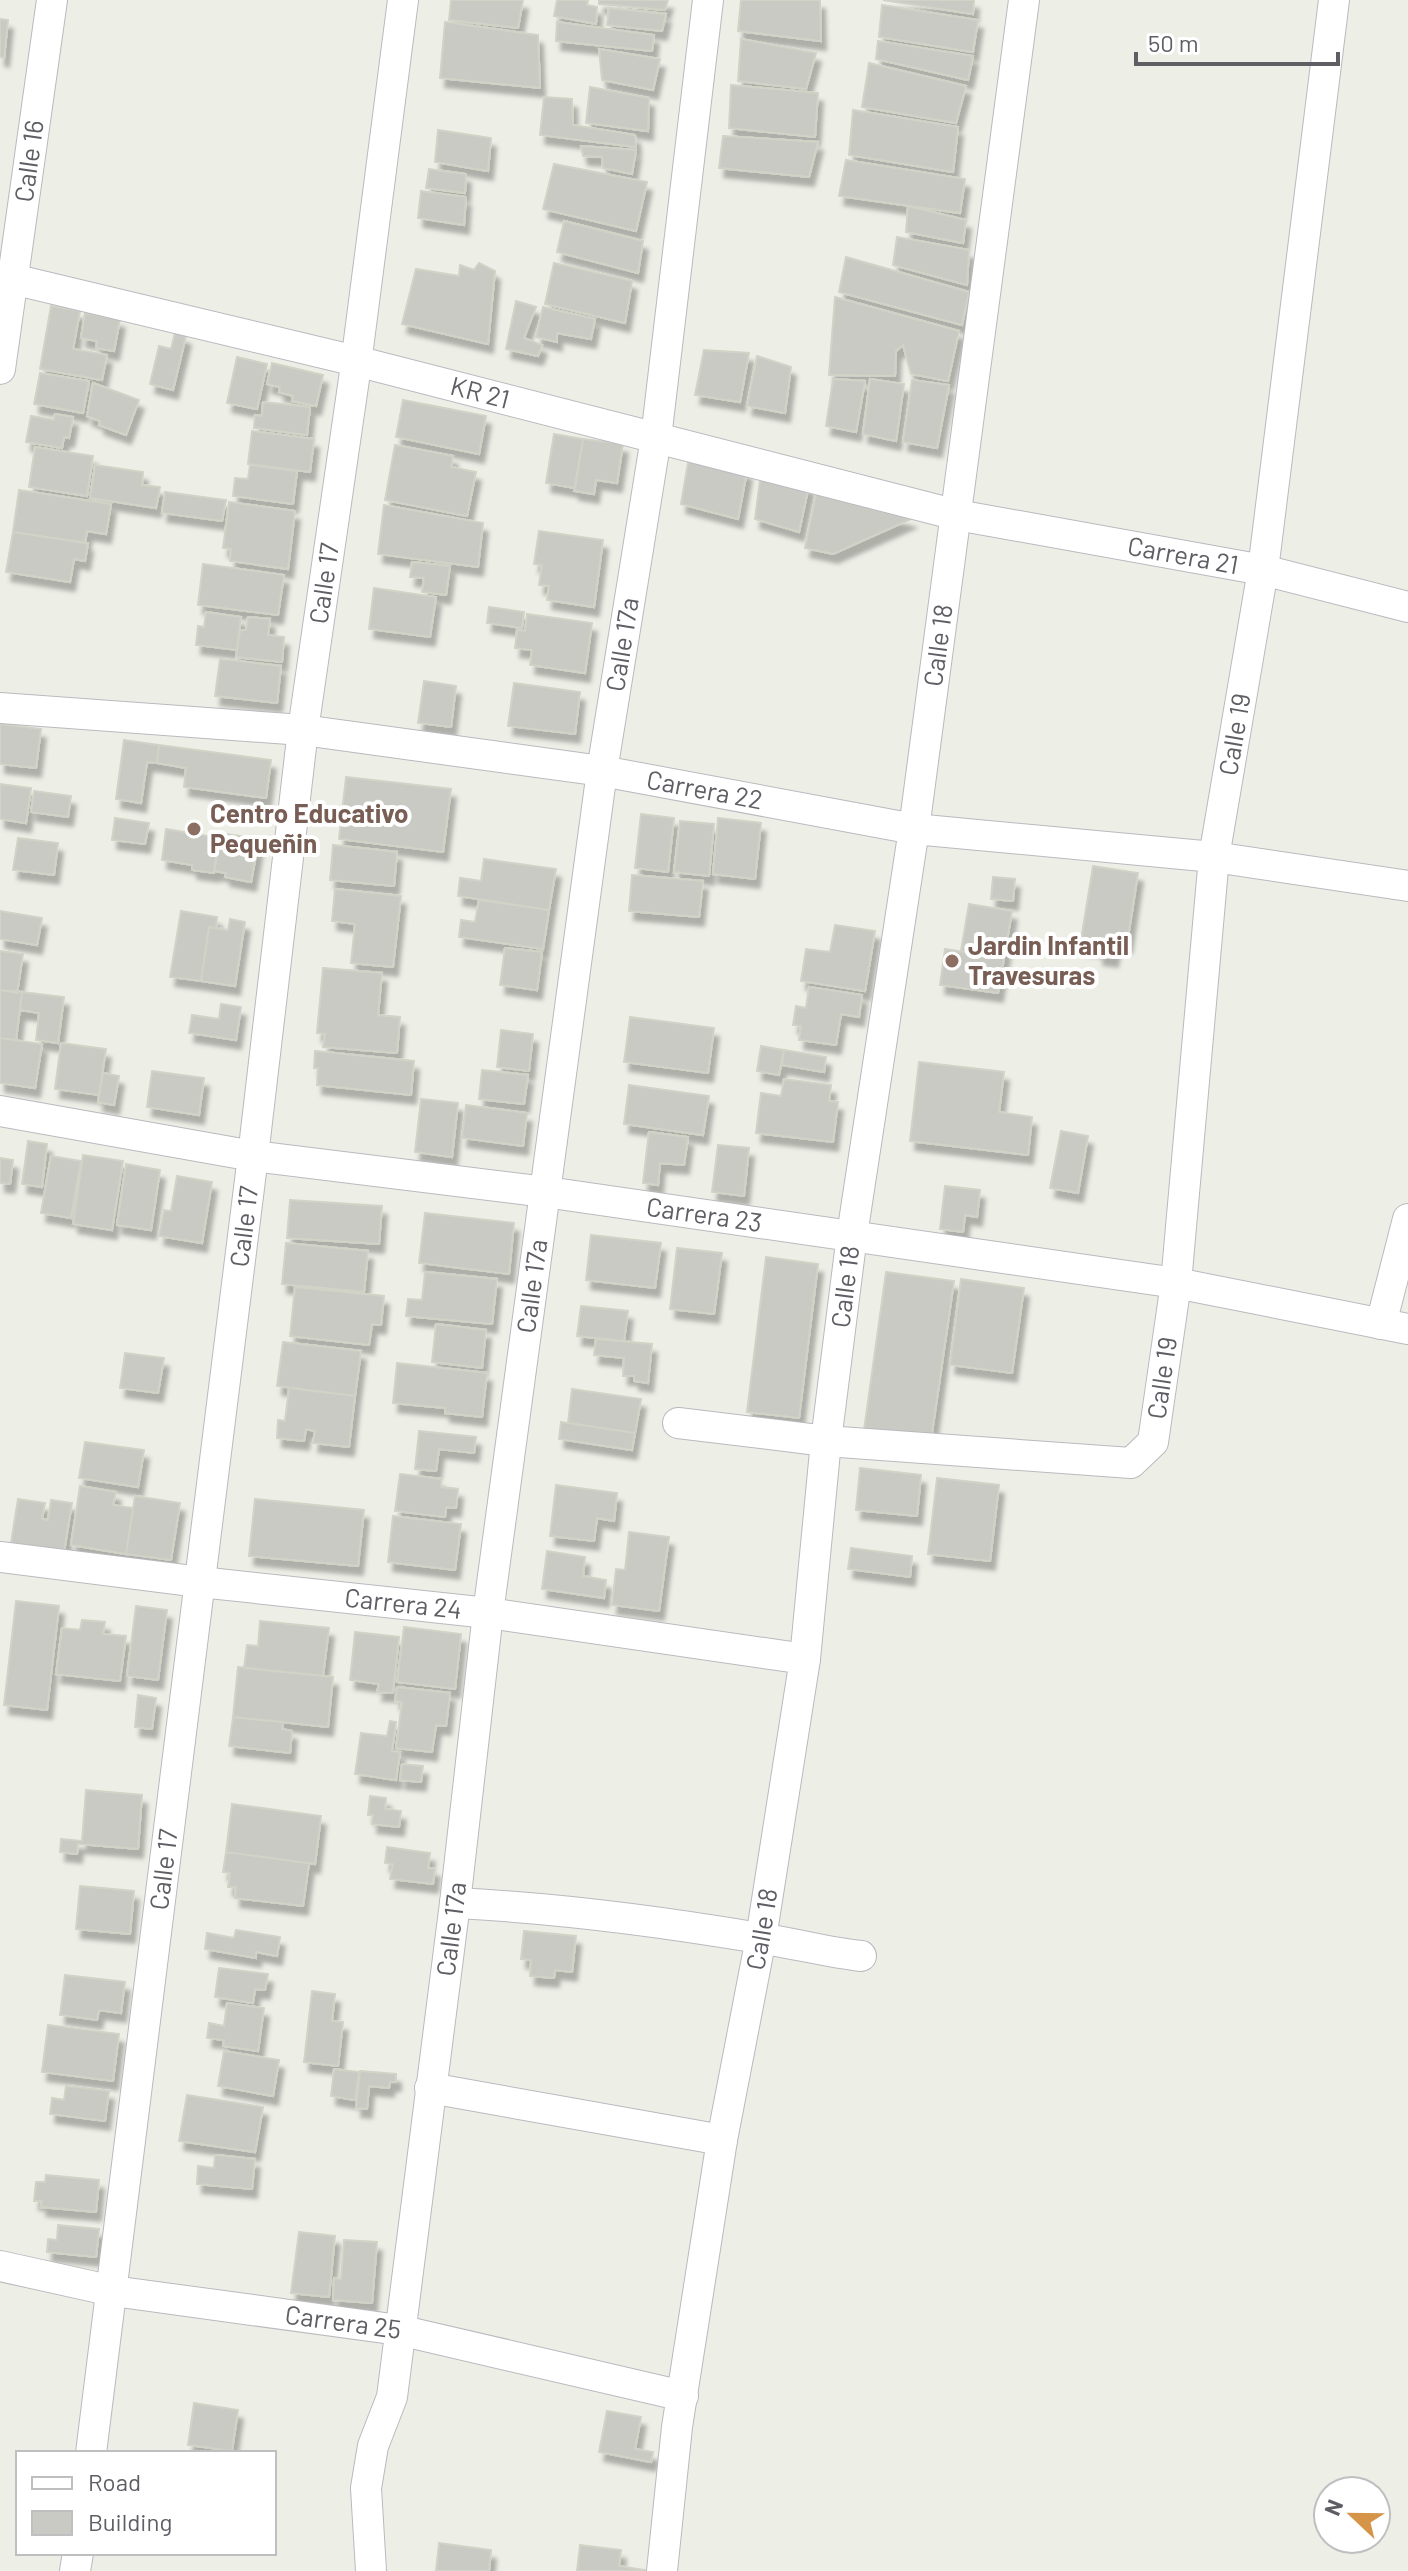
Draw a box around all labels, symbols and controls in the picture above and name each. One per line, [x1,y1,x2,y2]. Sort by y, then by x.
scale bar [1136,16,1338,66]
text: 50 m [1148,28,1199,57]
street label: Calle 16 [7,118,49,204]
street label: KR 21 [448,369,513,414]
street label: Carrera 21 [1125,529,1241,579]
street label: Calle 17 [302,541,344,626]
street label: Calle 17a [598,595,644,693]
street label: Calle 18 [916,602,958,688]
street label: Calle 19 [1211,691,1256,777]
street label: Carrera 22 [644,763,765,815]
place label: Centro Educativo Pequeñin [210,797,409,858]
marker: Centro Educativo Pequeñin [185,820,203,838]
place label: Jardin Infantil Travesuras [968,929,1129,990]
marker: Jardin Infantil Travesuras [943,952,961,970]
street label: Calle 17 [222,1184,263,1269]
street label: Carrera 23 [644,1190,764,1237]
street label: Calle 17a [509,1237,552,1335]
street label: Calle 18 [823,1244,865,1329]
street label: Calle 19 [1140,1335,1182,1421]
street label: Carrera 24 [343,1581,464,1624]
street label: Calle 17 [142,1827,183,1912]
street label: Calle 17a [429,1880,471,1978]
street label: Calle 18 [738,1886,783,1972]
street label: Carrera 25 [283,2298,403,2344]
legend [16,2451,276,2555]
text: Road [88,2467,141,2496]
north arrow [1312,2475,1392,2555]
text: N [1318,2495,1347,2519]
text: Building [88,2507,172,2536]

